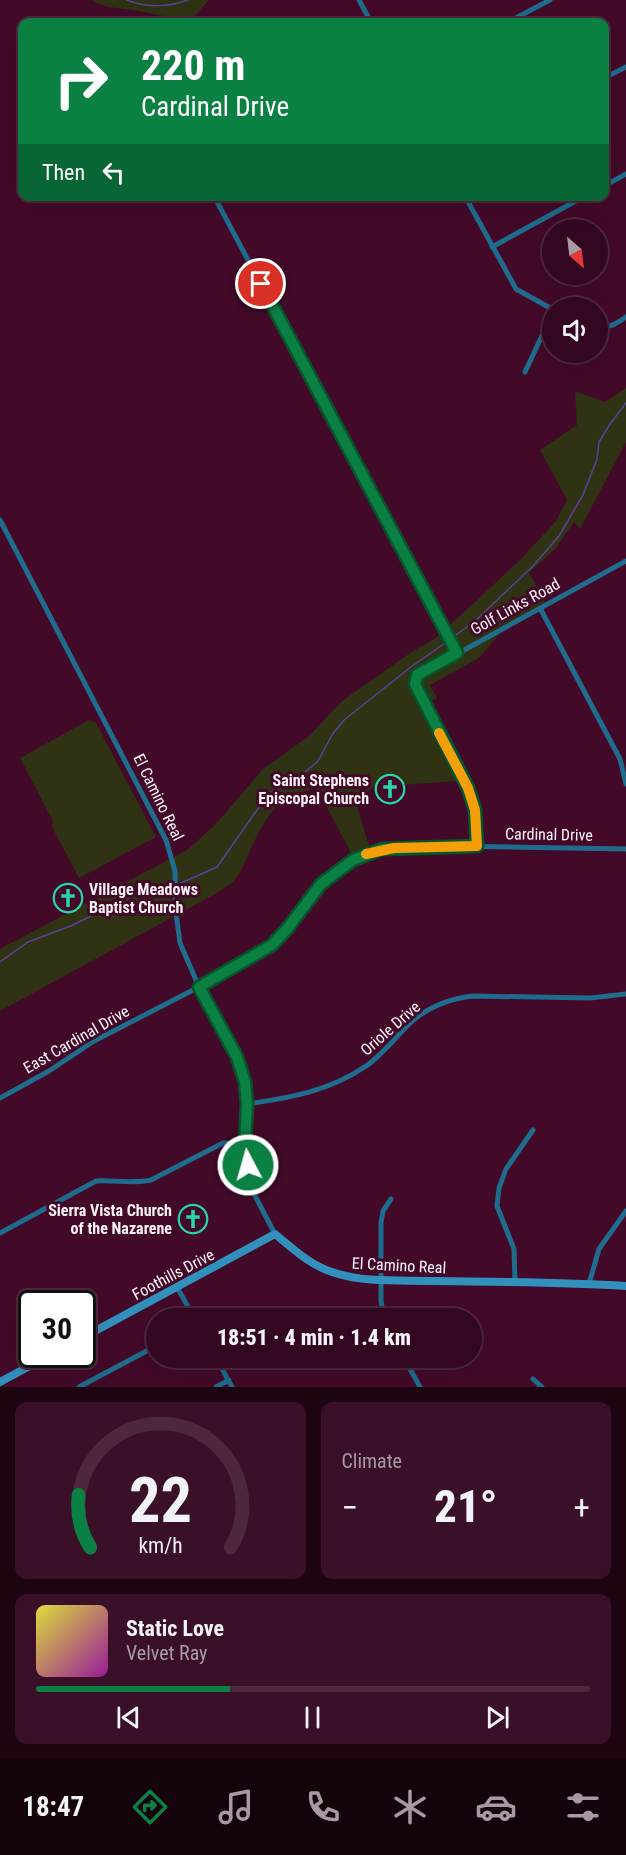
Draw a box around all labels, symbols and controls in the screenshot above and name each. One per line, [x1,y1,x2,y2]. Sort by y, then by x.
text: 220 m [141,41,246,90]
icon: right [42,42,120,120]
text: Cardinal Drive [141,91,289,123]
icon: left [97,156,130,189]
text: Then [42,160,85,185]
north arrow [542,219,608,285]
map controls [542,219,608,363]
pin [235,258,286,309]
icon: arrive [244,267,277,300]
button: sound [542,297,608,363]
street label: Golf Links Road [467,574,563,639]
street label: El Camino Real [129,751,188,844]
place label: Saint Stephens Episcopal Church [258,771,369,808]
church icon: Saint Stephens Episcopal Church [374,773,406,805]
street label: Cardinal Drive [505,824,593,845]
place label: Village Meadows Baptist Church [89,880,198,917]
church icon: Village Meadows Baptist Church [52,882,84,914]
street label: Oriole Drive [357,997,424,1059]
street label: East Cardinal Drive [20,1001,133,1077]
position arrow [216,1133,280,1197]
place label: Sierra Vista Church of the Nazarene [48,1201,172,1238]
church icon: Sierra Vista Church of the Nazarene [177,1203,209,1235]
street label: Foothills Drive [129,1245,217,1304]
street label: El Camino Real [351,1254,447,1277]
speed limit sign: 30 [18,1290,96,1368]
text: 18:51 · 4 min · 1.4 km [217,1325,411,1350]
text: Climate [342,1449,402,1473]
text: 22 [129,1464,192,1537]
text: 21° [434,1480,498,1533]
text: − [342,1488,358,1527]
text: + [574,1488,590,1527]
text: km/h [138,1533,182,1558]
text: Static Love [126,1616,224,1641]
text: Velvet Ray [126,1641,207,1665]
icon: previous [112,1701,145,1734]
icon: pause [296,1701,329,1734]
icon: next [481,1701,514,1734]
icon: directions [129,1786,171,1828]
icon: music [215,1786,257,1828]
icon: phone [302,1786,344,1828]
icon: climate [389,1786,431,1828]
icon: car [475,1786,517,1828]
icon: filters [562,1786,604,1828]
text: 18:47 [22,1791,84,1823]

